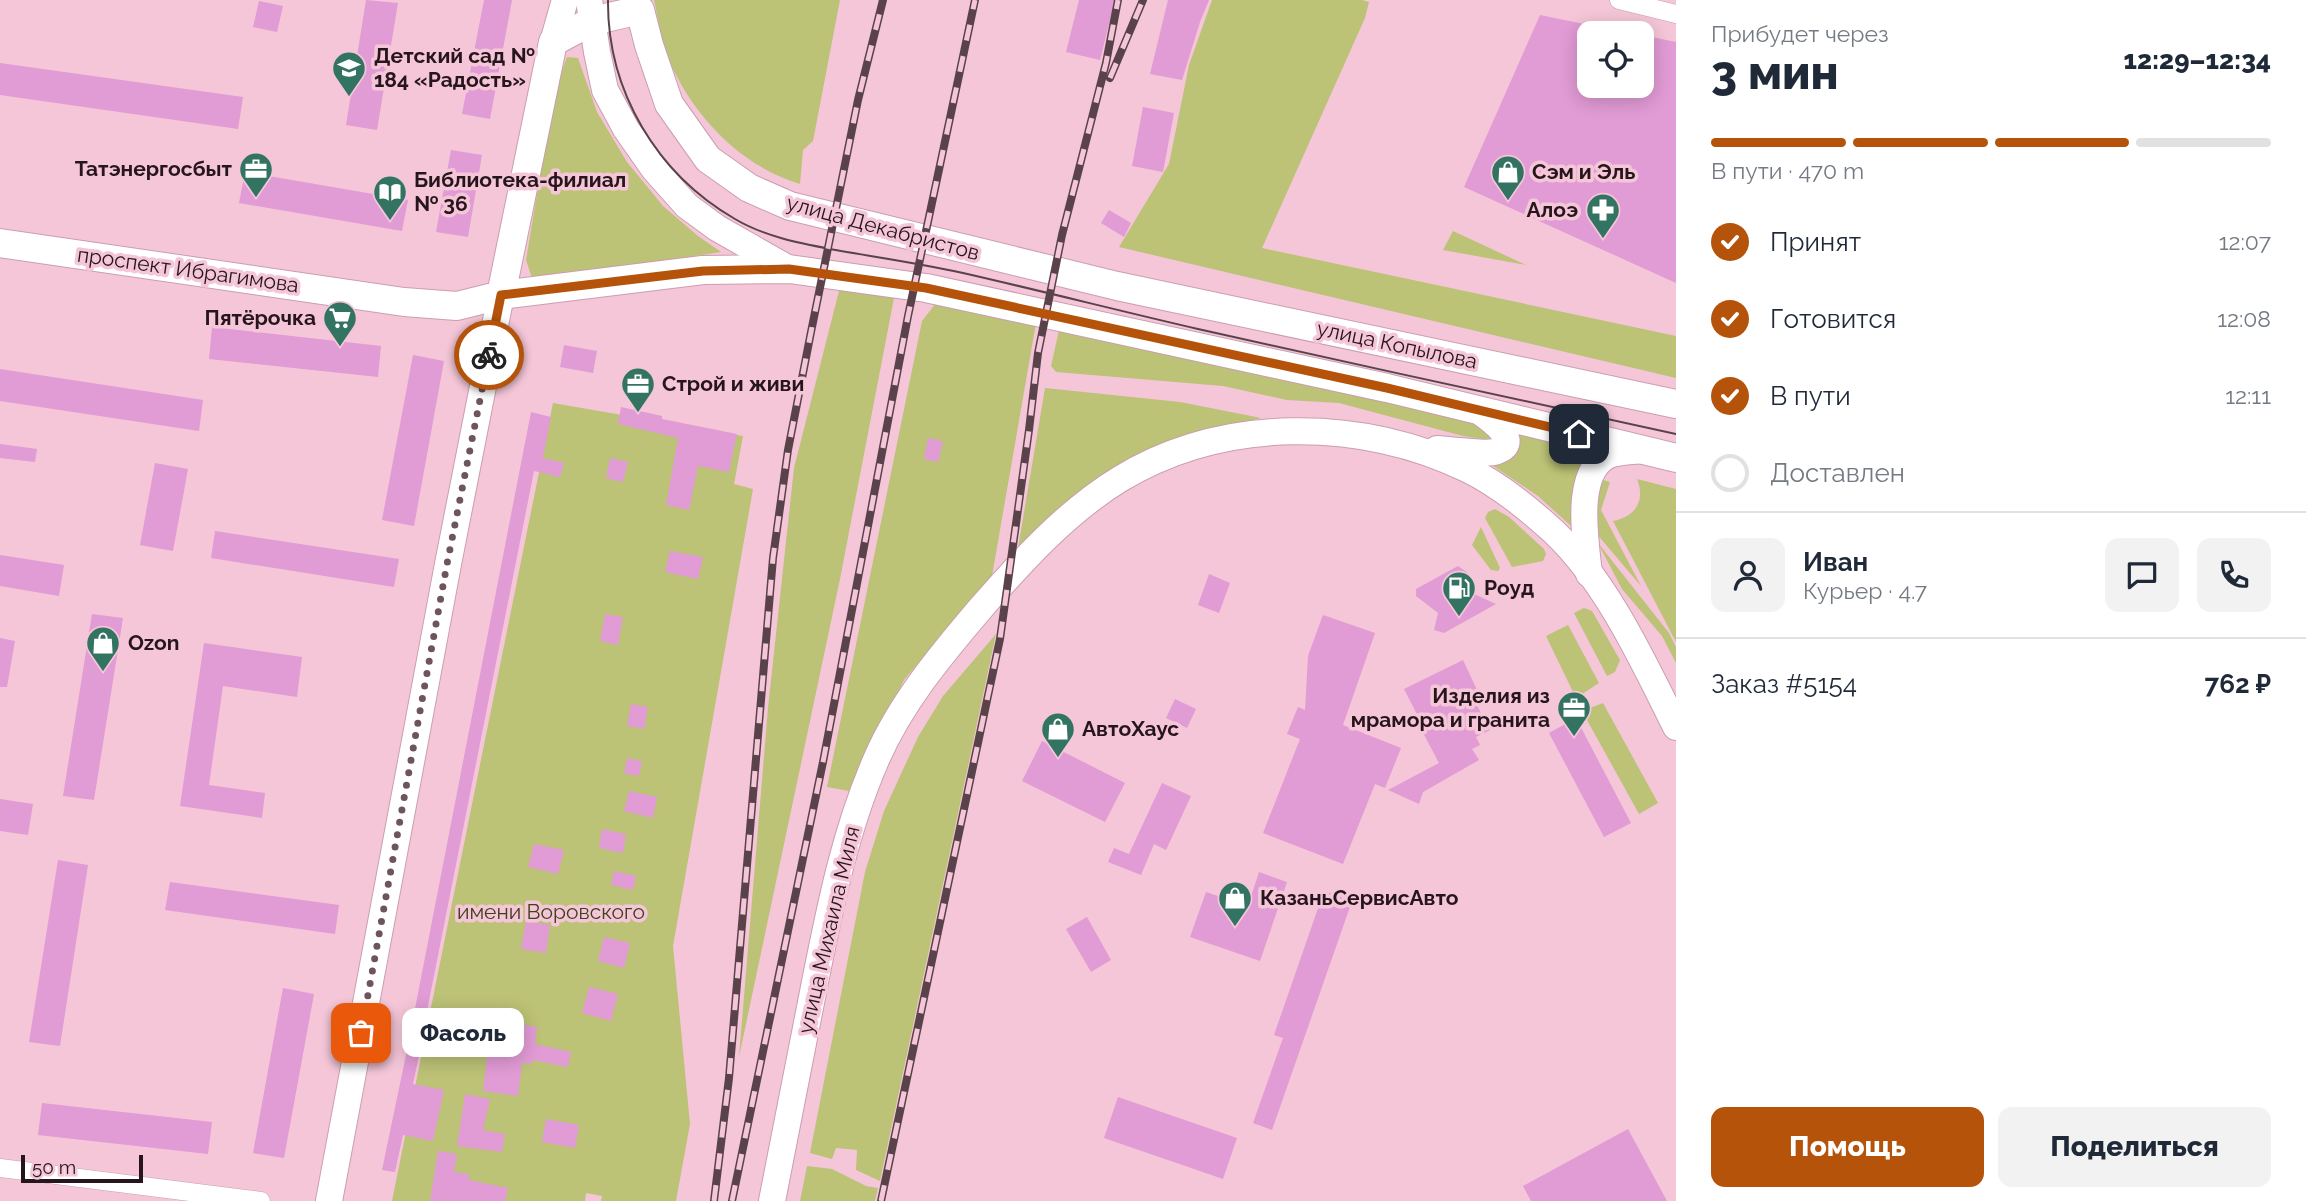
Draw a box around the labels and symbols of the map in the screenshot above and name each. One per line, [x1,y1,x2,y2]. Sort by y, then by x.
place label: Детский сад № 184 «Радость» [374,43,535,92]
school or university icon: Детский сад № 184 «Радость» [330,49,368,98]
office icon: Татэнергосбыт [237,150,275,199]
shop icon: Сэм и Эль [1489,153,1527,202]
place label: Татэнергосбыт [75,156,233,181]
place label: Сэм и Эль [1532,159,1635,184]
place label: Библиотека-филиал № 36 [414,167,626,216]
library icon: Библиотека-филиал № 36 [371,173,409,222]
street label: улица Декабристов [784,190,982,265]
pharmacy icon: Алоэ [1584,191,1622,240]
place label: Алоэ [1527,197,1578,222]
street label: проспект Ибрагимова [76,242,300,297]
supermarket icon: Пятёрочка [321,299,359,348]
place label: Пятёрочка [204,305,316,330]
street label: улица Копылова [1315,315,1480,374]
courier [454,320,524,390]
office icon: Строй и живи [619,365,657,414]
place label: Строй и живи [662,371,804,396]
pin [1549,404,1609,464]
fuel station icon: Роуд [1440,569,1478,618]
place label: Роуд [1484,575,1534,600]
shop icon: Ozon [84,624,122,673]
place label: Ozon [128,630,179,655]
place label: Изделия из мрамора и гранита [1351,683,1550,732]
office icon: Изделия из мрамора и гранита [1555,689,1593,738]
shop icon: АвтоХаус [1039,710,1077,759]
place label: АвтоХаус [1082,716,1179,741]
street label: улица Михаила Миля [792,824,865,1036]
shop icon: КазаньСервисАвто [1216,879,1254,928]
place label: КазаньСервисАвто [1260,885,1459,910]
park label: имени Воровского [457,899,645,924]
pin [331,1003,391,1063]
callout: Фасоль [403,1009,526,1058]
scale bar [21,1152,144,1184]

